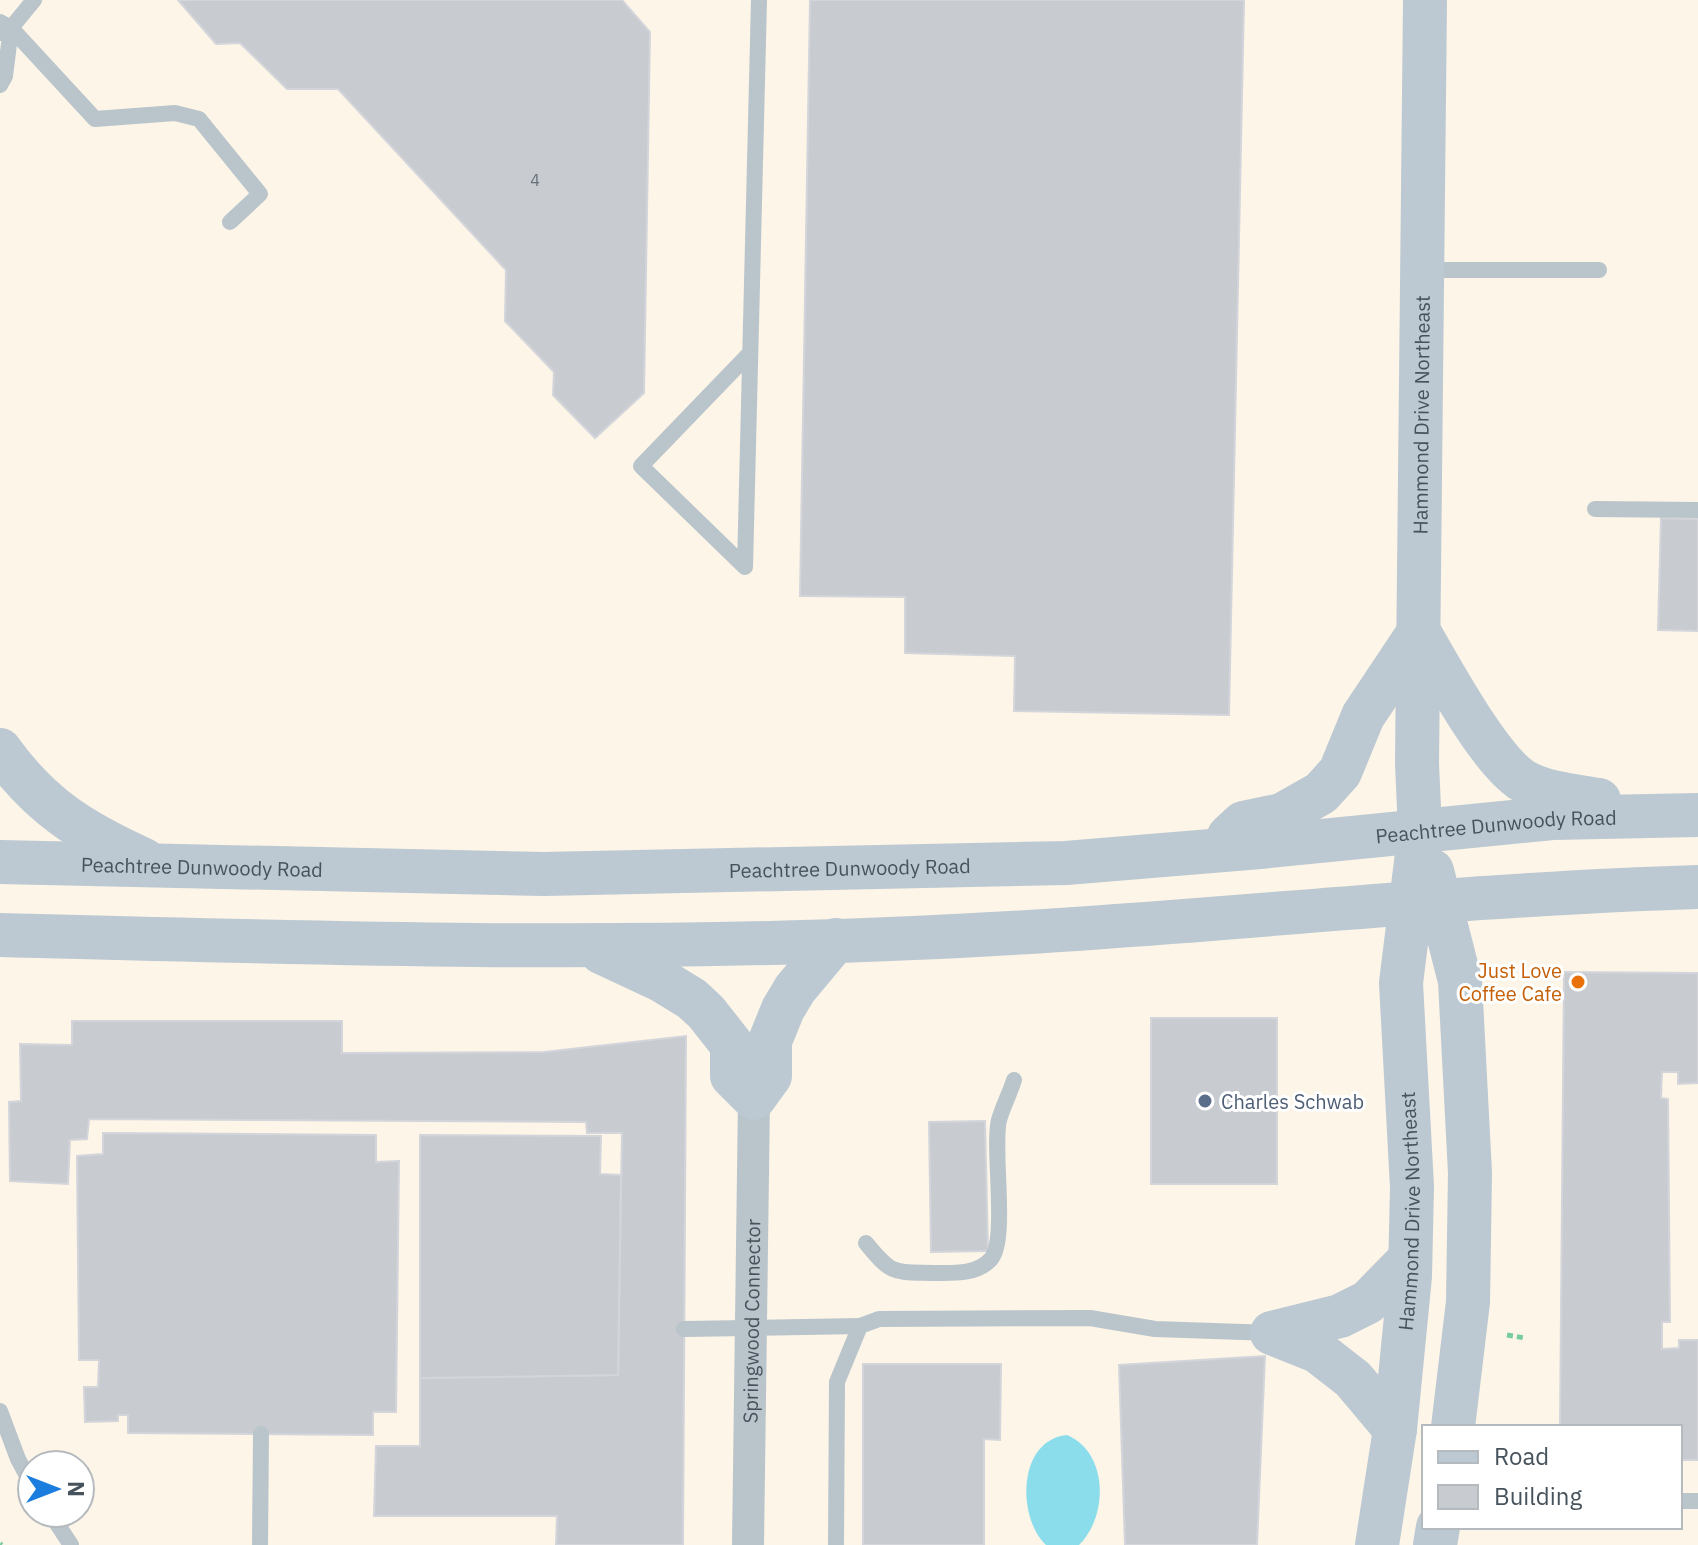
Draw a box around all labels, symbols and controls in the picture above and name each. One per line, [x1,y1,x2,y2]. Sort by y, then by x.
house number: 4 [530,170,540,190]
street label: Hammond Drive Northeast [1406,295,1435,535]
street label: Peachtree Dunwoody Road [1374,803,1617,849]
street label: Peachtree Dunwoody Road [81,850,323,883]
street label: Peachtree Dunwoody Road [729,852,971,884]
place label: Just Love Coffee Cafe [1458,957,1562,1007]
marker: Just Love Coffee Cafe [1569,973,1587,991]
place label: Charles Schwab [1221,1088,1364,1115]
street label: Hammond Drive Northeast [1391,1091,1426,1332]
marker: Charles Schwab [1196,1092,1214,1110]
street label: Springwood Connector [736,1219,766,1423]
legend [1422,1425,1682,1529]
text: Road [1494,1440,1549,1472]
north arrow [16,1449,96,1529]
text: Building [1494,1480,1582,1512]
text: N [62,1481,91,1497]

